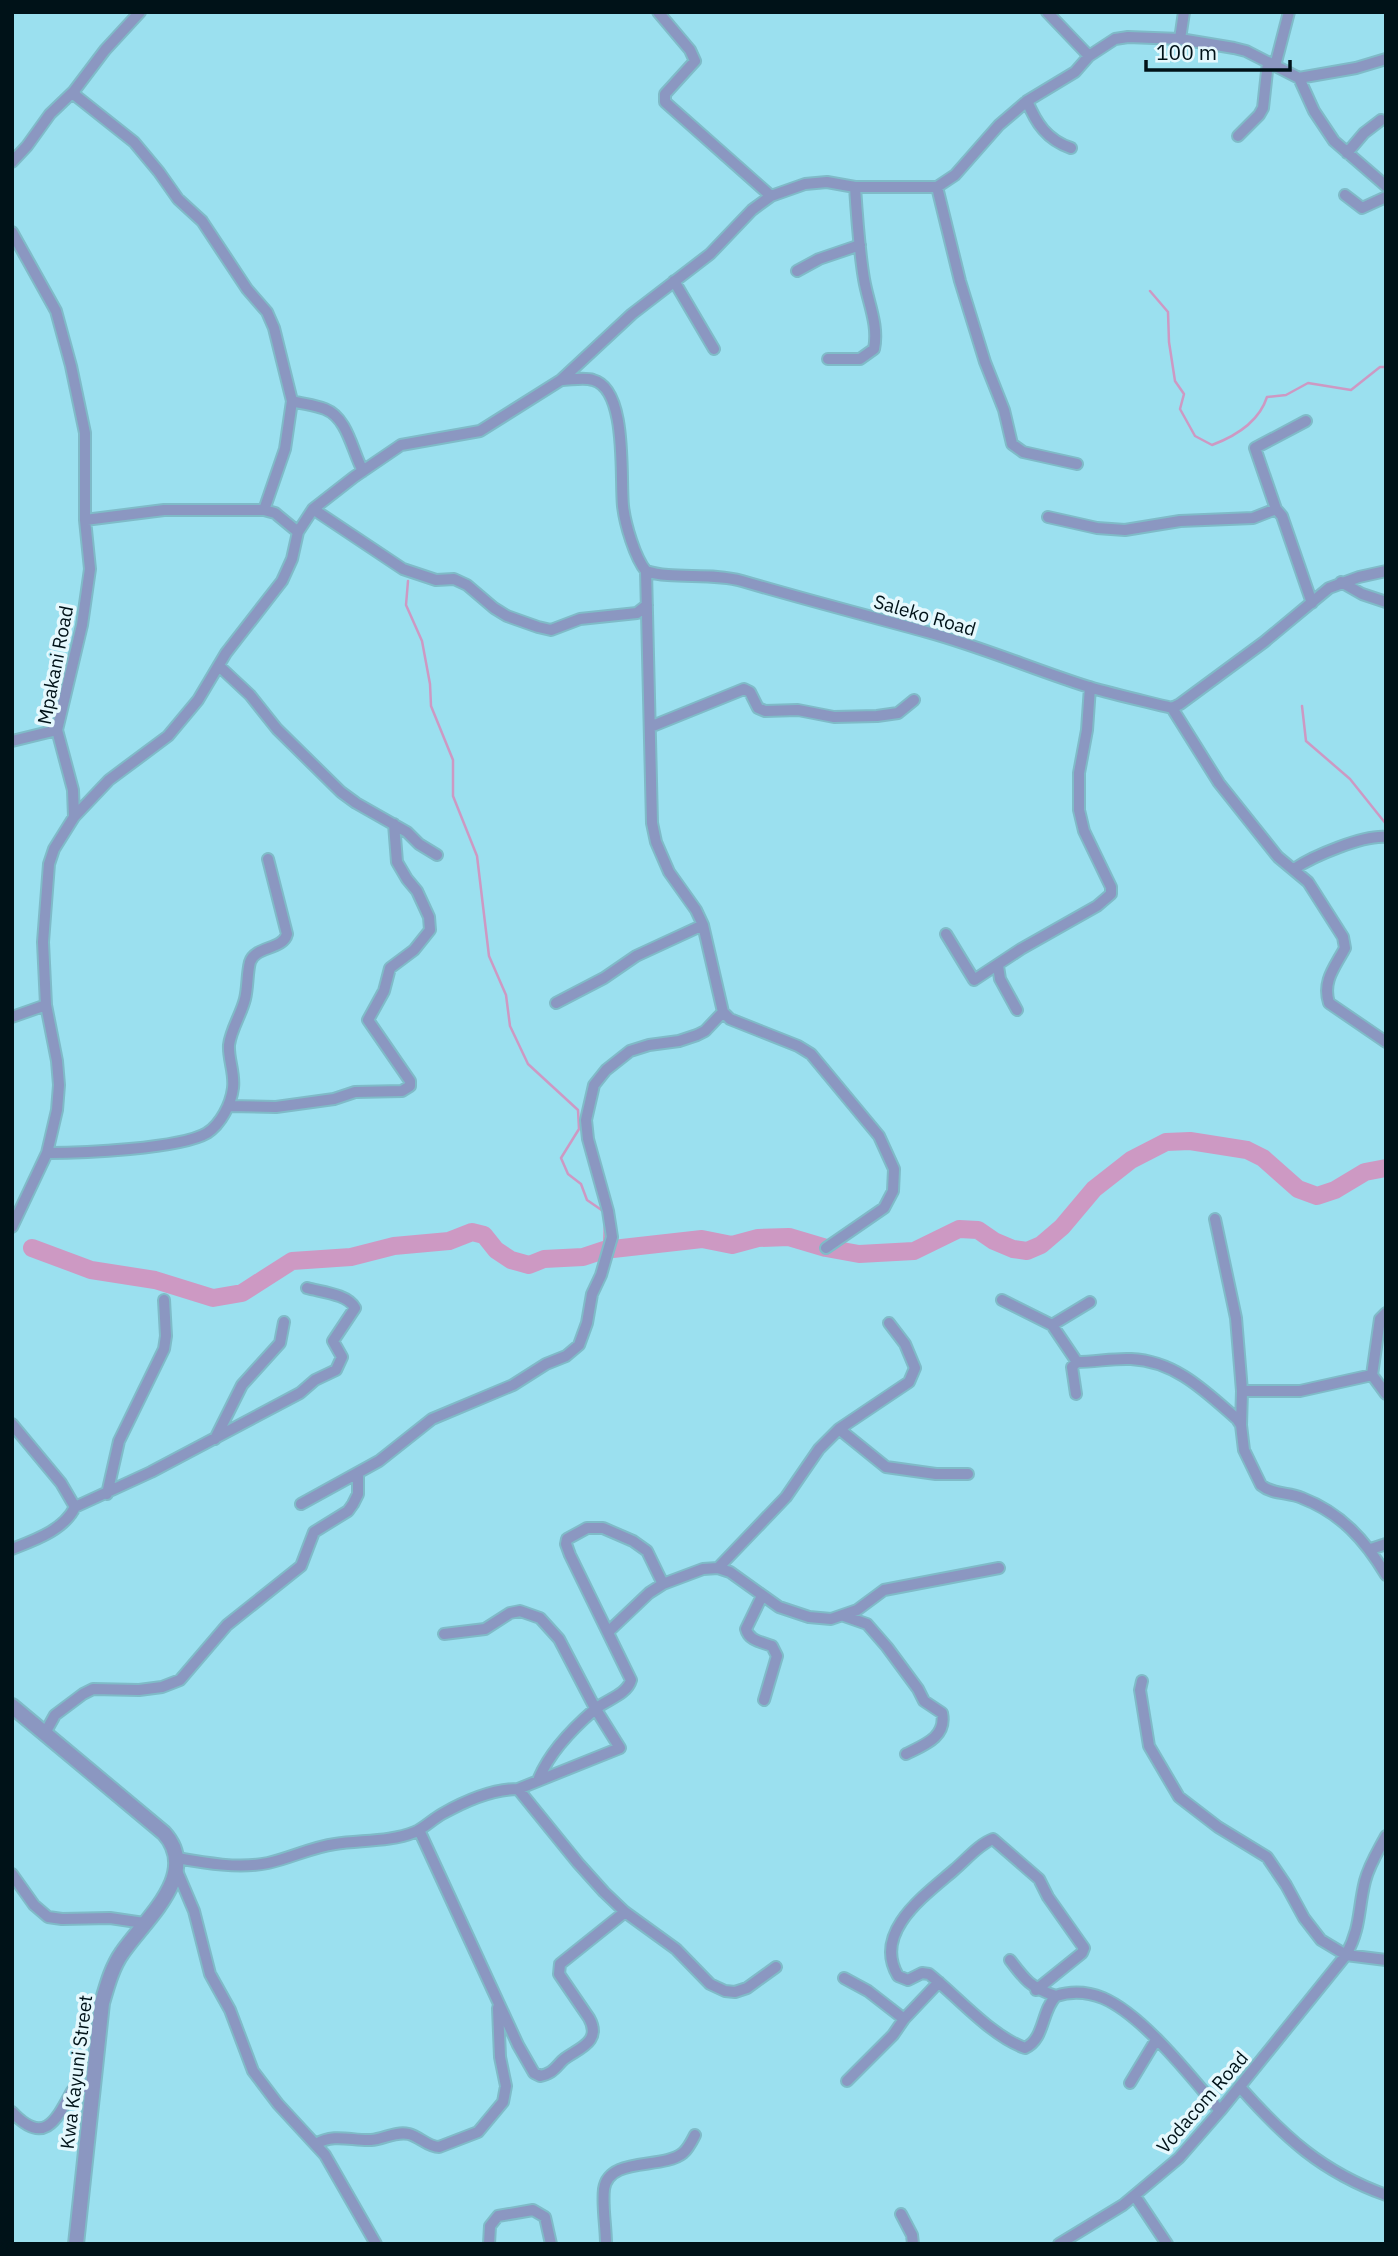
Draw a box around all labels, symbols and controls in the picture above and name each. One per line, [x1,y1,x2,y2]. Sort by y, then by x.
scale bar [1146,28,1290,72]
text: 100 m [1156,38,1217,66]
street label: Saleko Road [871,589,979,641]
street label: Mpakani Road [32,604,78,726]
street label: Kwa Kayuni Street [55,1994,97,2150]
street label: Vodacom Road [1151,2046,1253,2158]

